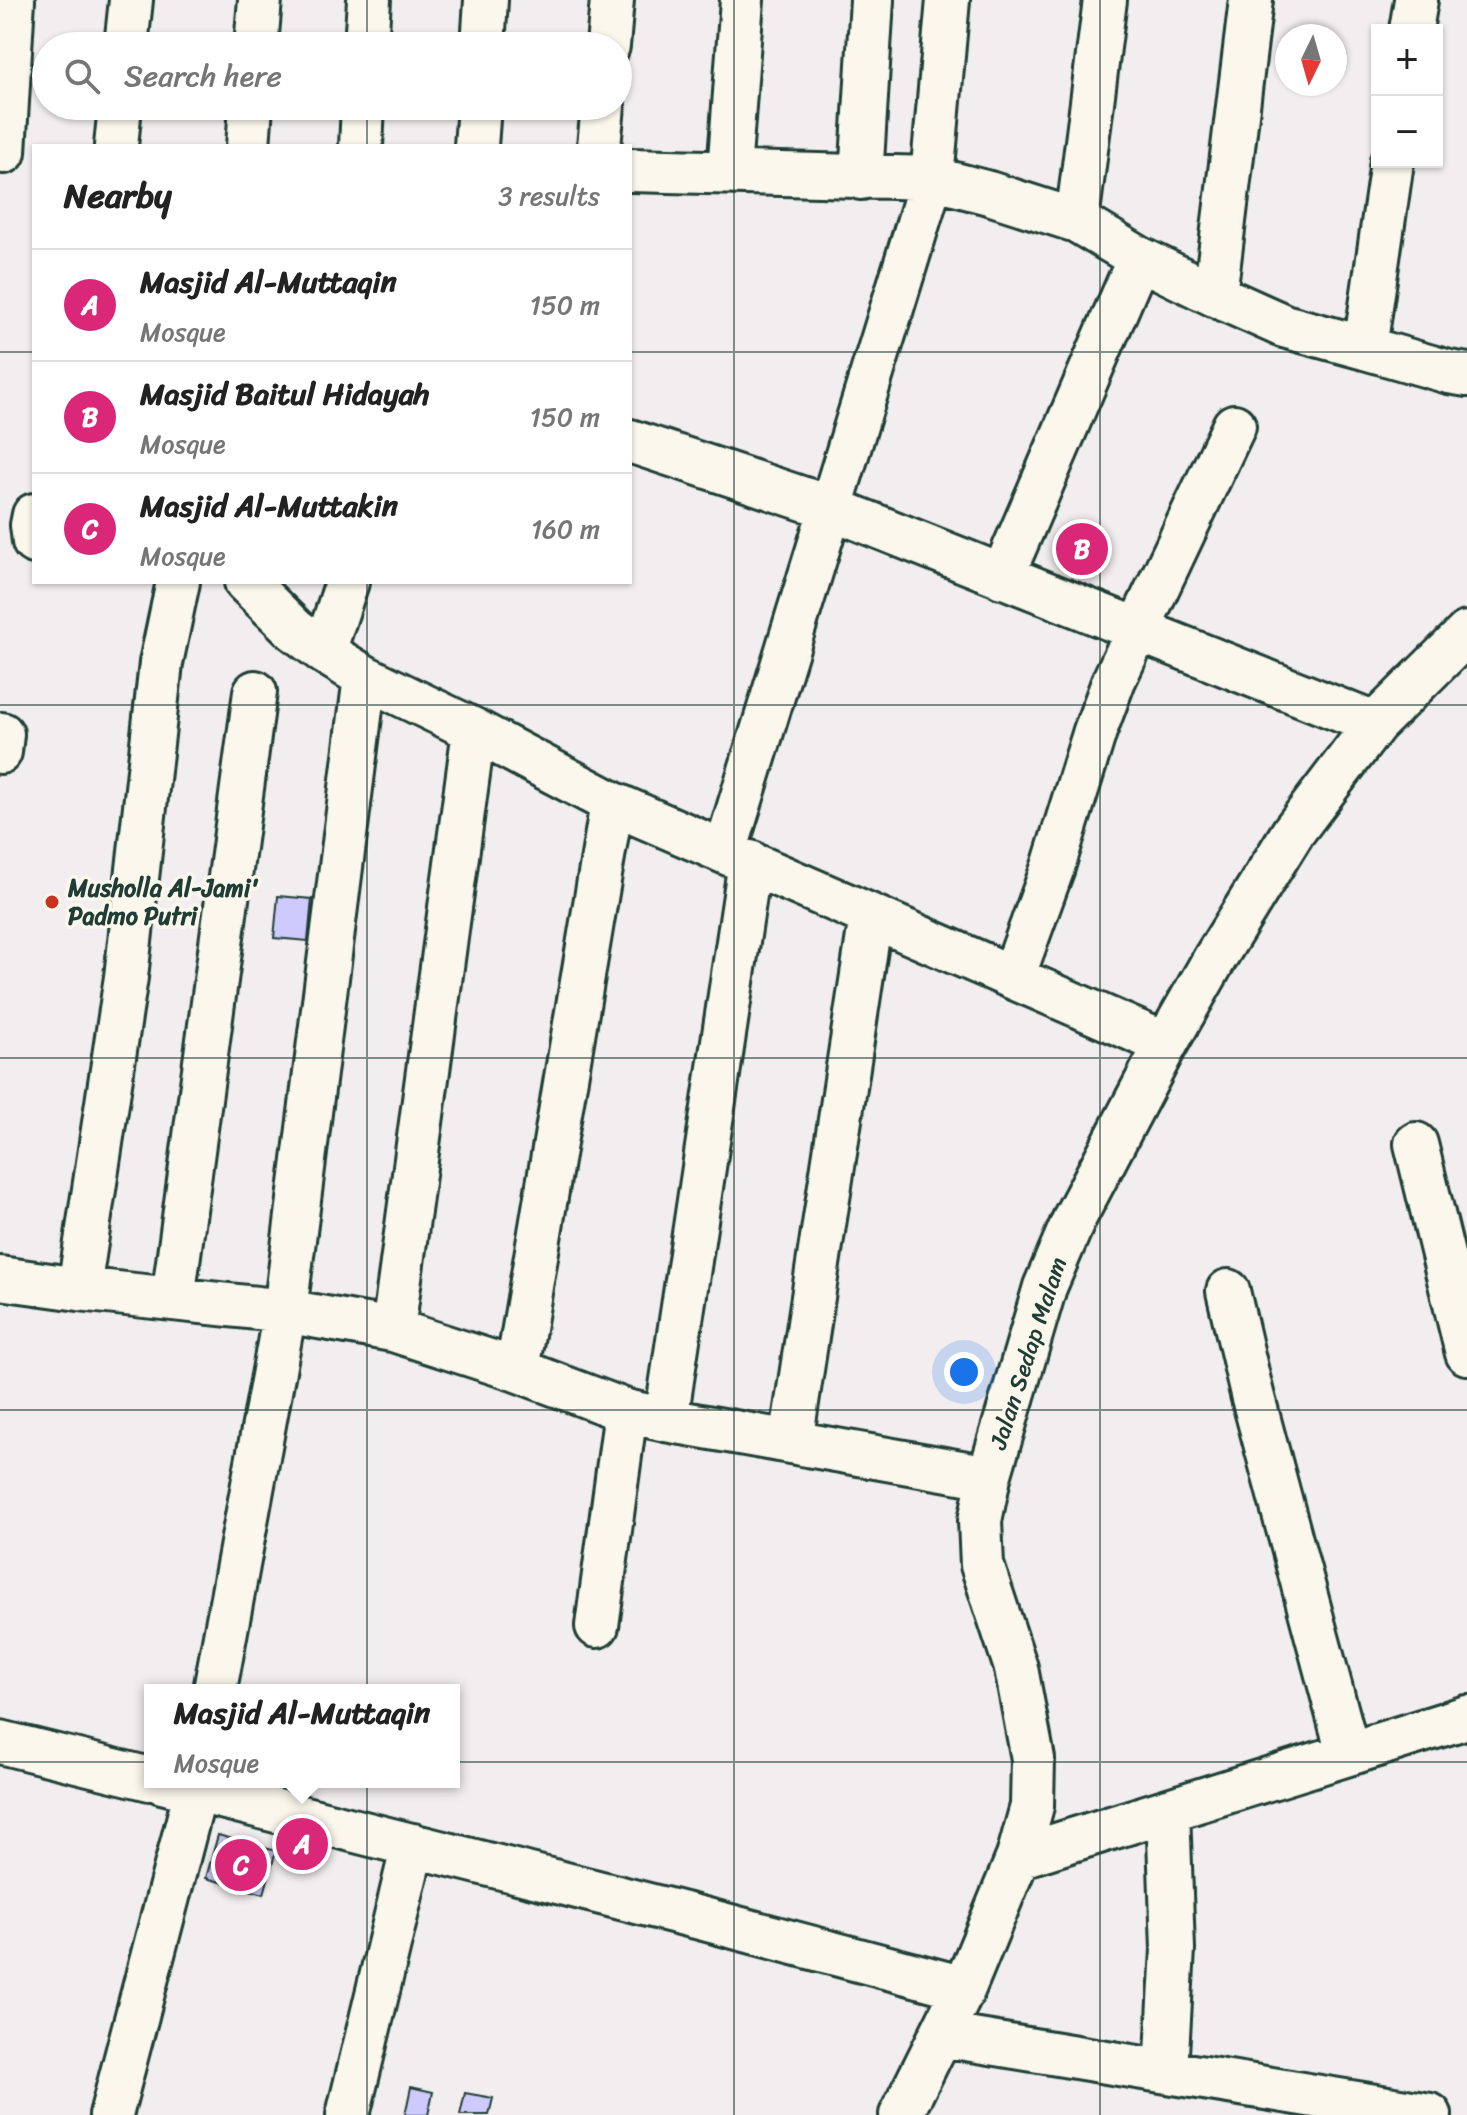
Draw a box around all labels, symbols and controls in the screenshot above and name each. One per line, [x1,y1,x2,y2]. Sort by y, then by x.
north arrow [1275,24,1347,96]
map controls [1371,24,1443,168]
button: + [1371,24,1443,96]
search box [32,32,632,120]
text: Search here [124,49,282,103]
icon: search [60,54,104,98]
button: − [1371,96,1443,168]
text: Nearby [64,166,172,226]
text: 3 results [498,173,600,219]
text: Masjid Al-Muttaqin [140,255,397,309]
text: A [81,282,99,328]
text: 150 m [530,282,600,328]
text: Mosque [140,309,226,355]
text: Masjid Baitul Hidayah [140,367,430,421]
text: B [82,394,98,440]
text: 150 m [530,394,600,440]
text: Mosque [140,421,226,467]
text: Masjid Al-Muttakin [140,479,398,533]
text: C [82,506,98,552]
text: 160 m [531,506,600,552]
pin: B [1056,519,1108,579]
text: Mosque [140,533,226,579]
place label: Musholla Al-Jami' Padmo Putri [67,867,259,937]
marker: Musholla Al-Jami' Padmo Putri [43,893,61,911]
street label: Jalan Sedap Malam [977,1251,1079,1456]
your location [944,1352,984,1392]
popup [144,1684,460,1788]
text: Masjid Al-Muttaqin [174,1686,430,1740]
text: Mosque [174,1740,259,1786]
pin: A [276,1814,328,1874]
pin: C [215,1835,267,1895]

